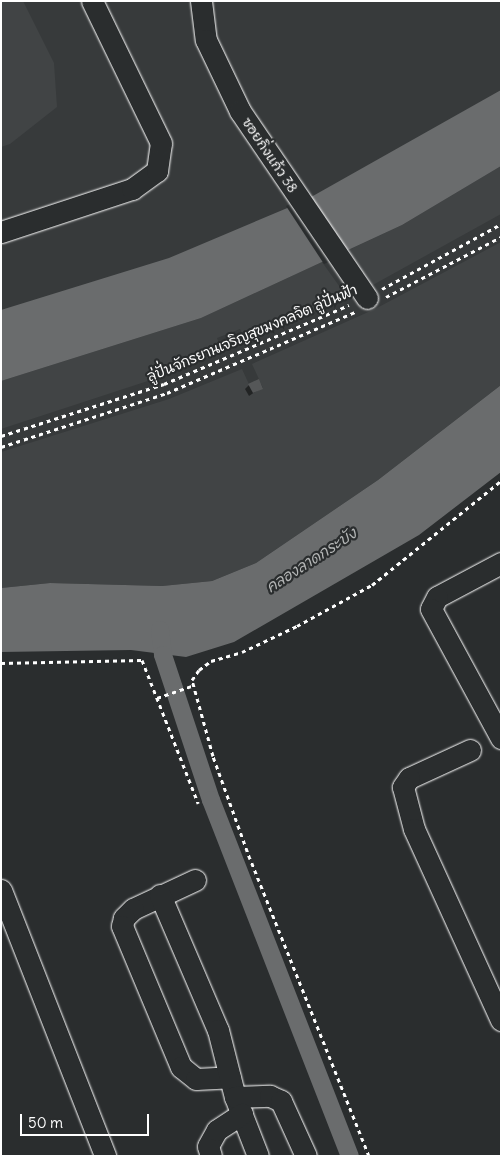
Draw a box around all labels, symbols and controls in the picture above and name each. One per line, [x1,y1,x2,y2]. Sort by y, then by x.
street label: ซอยกิ่งแก้ว 38 [239,114,301,196]
street label: ลู่ปั่นจักรยานเจริญสุขมงคลจิต ลู่ปั่นฟ้า [144,281,360,385]
water label: คลองลาดกระบัง [262,524,360,596]
scale bar [22,1104,151,1136]
text: 50 m [28,1113,63,1132]

